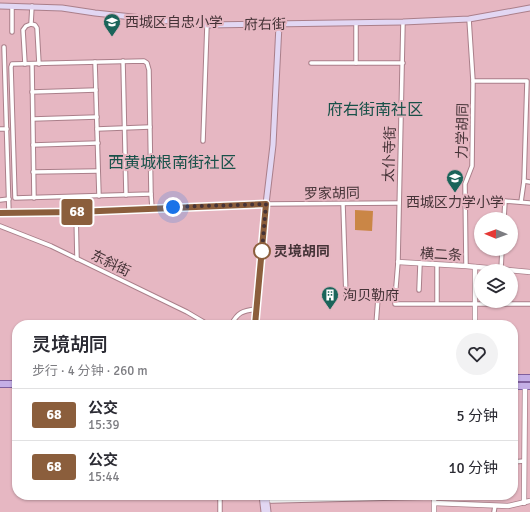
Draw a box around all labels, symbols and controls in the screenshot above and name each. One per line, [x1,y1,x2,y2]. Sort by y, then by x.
school or university icon: 西城区自忠小学 [102,12,122,37]
place label: 西城区自忠小学 [125,14,223,31]
street label: 府右街 [244,16,286,33]
district label: 府右街南社区 [327,100,423,120]
street label: 力学胡同 [454,103,471,159]
street label: 太仆寺街 [380,126,399,182]
district label: 西黄城根南街社区 [108,153,236,173]
school or university icon: 西城区力学小学 [445,168,465,193]
street label: 罗家胡同 [304,185,360,202]
place label: 西城区力学小学 [406,194,504,211]
your location [163,197,183,217]
line badge: 68 [59,199,95,225]
text: 68 [69,203,85,220]
north arrow [474,212,518,256]
map controls [474,212,518,308]
marker: 灵境胡同 [253,242,271,260]
place label: 灵境胡同 [274,243,330,260]
street label: 横二条 [420,245,462,264]
street label: 东斜街 [88,247,133,280]
button: layers [474,264,518,308]
building icon: 洵贝勒府 [320,285,340,310]
place label: 洵贝勒府 [343,287,399,304]
text: 灵境胡同 [32,333,108,357]
button: heart [456,333,498,375]
text: 步行 · 4 分钟 · 260 m [32,363,148,379]
text: 公交 [88,399,118,417]
text: 68 [46,406,62,423]
text: 5 分钟 [457,407,498,425]
text: 15:39 [88,417,120,433]
text: 公交 [88,451,118,469]
text: 68 [46,458,62,475]
text: 10 分钟 [448,459,498,477]
text: 15:44 [88,469,120,485]

